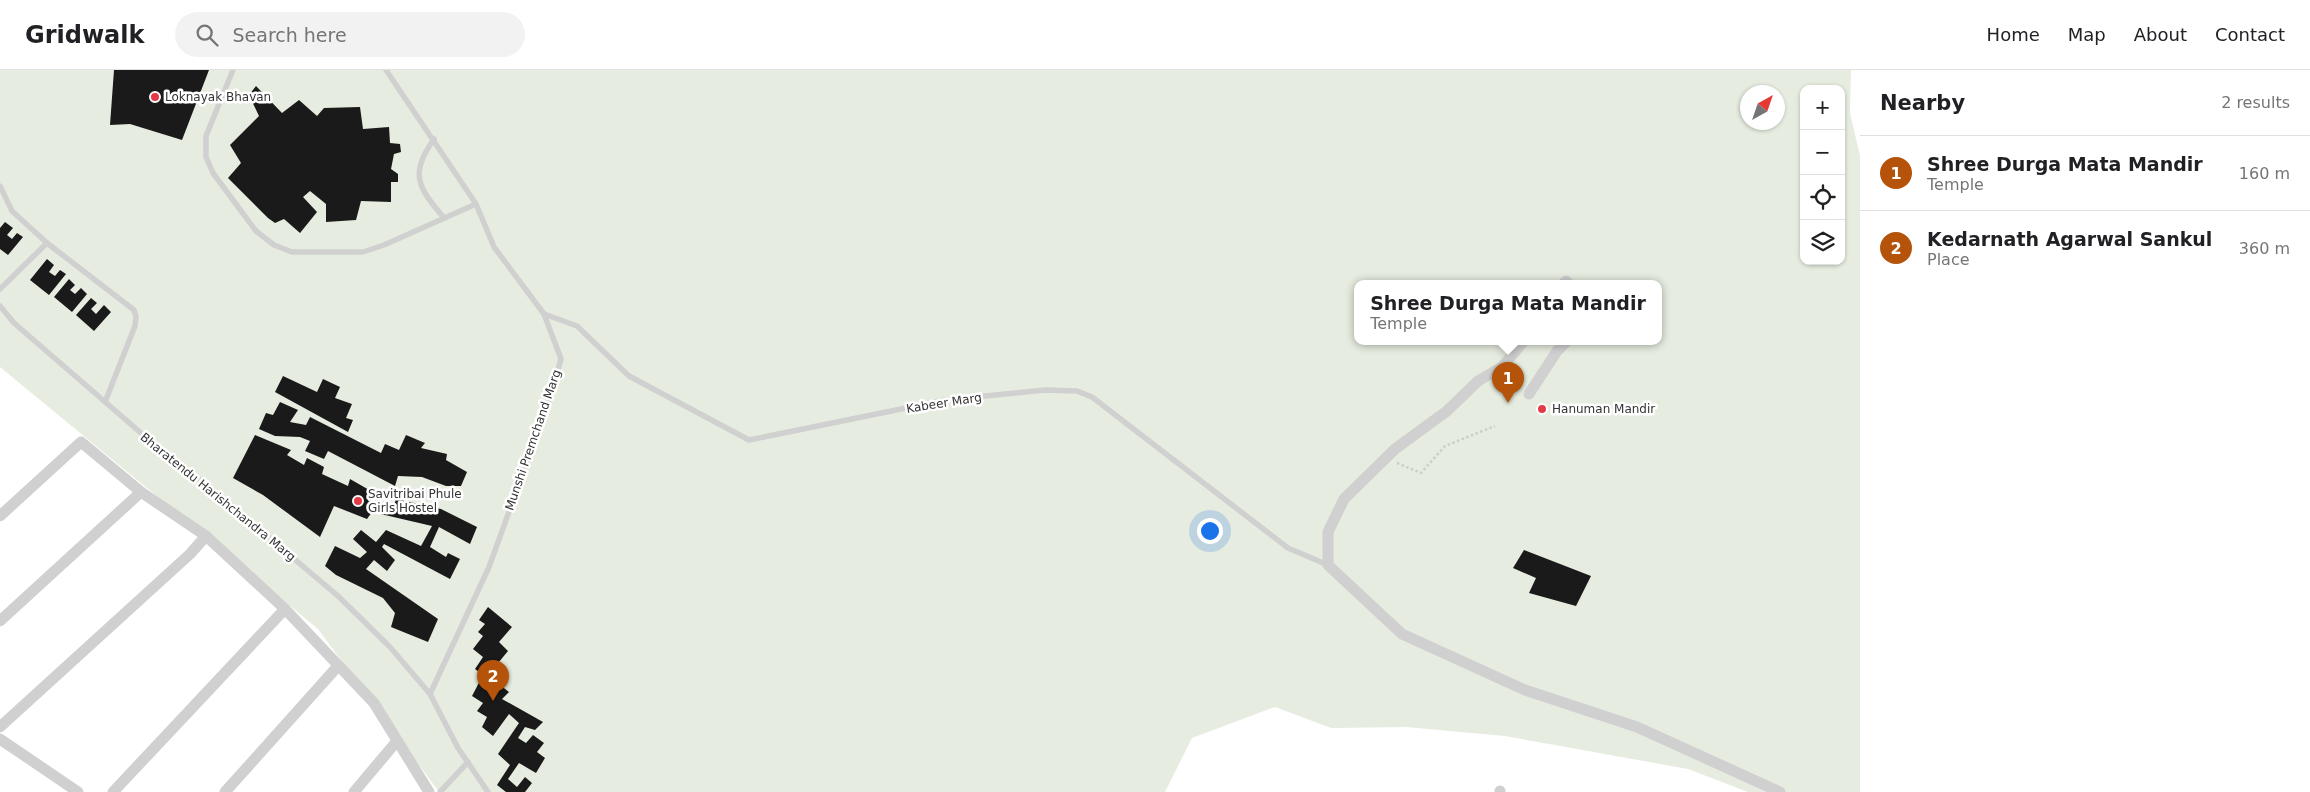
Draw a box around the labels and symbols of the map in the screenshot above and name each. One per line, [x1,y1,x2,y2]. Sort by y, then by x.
north arrow [1740,85,1785,130]
place label: Loknayak Bhavan [165,90,271,104]
marker: Loknayak Bhavan [149,91,161,103]
pin: 1 [1492,362,1524,403]
street label: Munshi Premchand Marg [502,368,564,512]
street label: Kabeer Marg [905,390,983,416]
place label: Hanuman Mandir [1552,402,1655,416]
marker: Hanuman Mandir [1536,403,1548,415]
street label: Bharatendu Harishchandra Marg [138,430,298,564]
place label: Savitribai Phule Girls Hostel [368,487,462,515]
marker: Savitribai Phule Girls Hostel [352,495,364,507]
your location [1197,518,1223,544]
pin: 2 [477,660,509,701]

